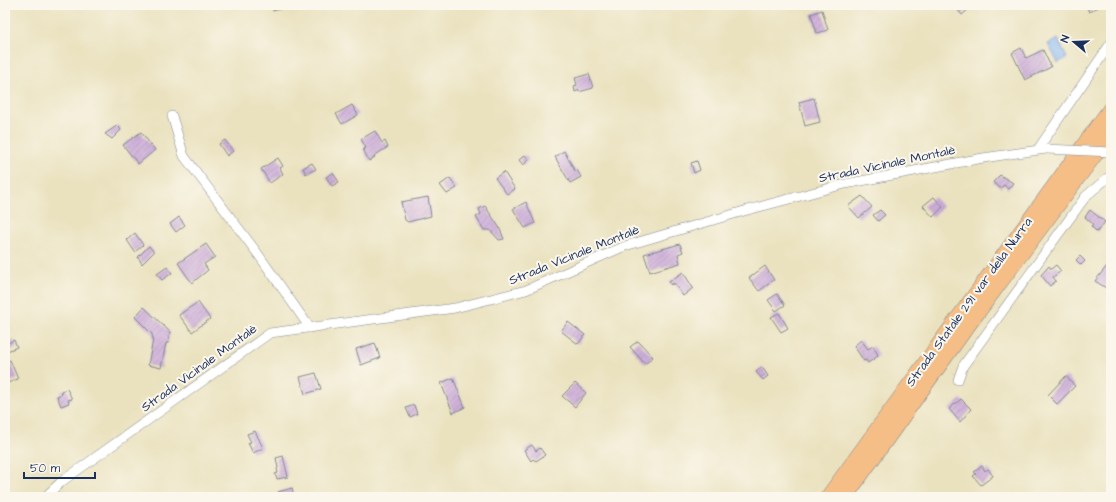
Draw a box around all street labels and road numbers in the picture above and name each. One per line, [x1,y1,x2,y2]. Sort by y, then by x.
street label: Strada Vicinale Montalè [817,141,957,187]
street label: Strada Statale 291 var della Nurra [901,213,1037,390]
street label: Strada Vicinale Montalè [506,221,642,289]
street label: Strada Vicinale Montalè [137,320,261,416]

